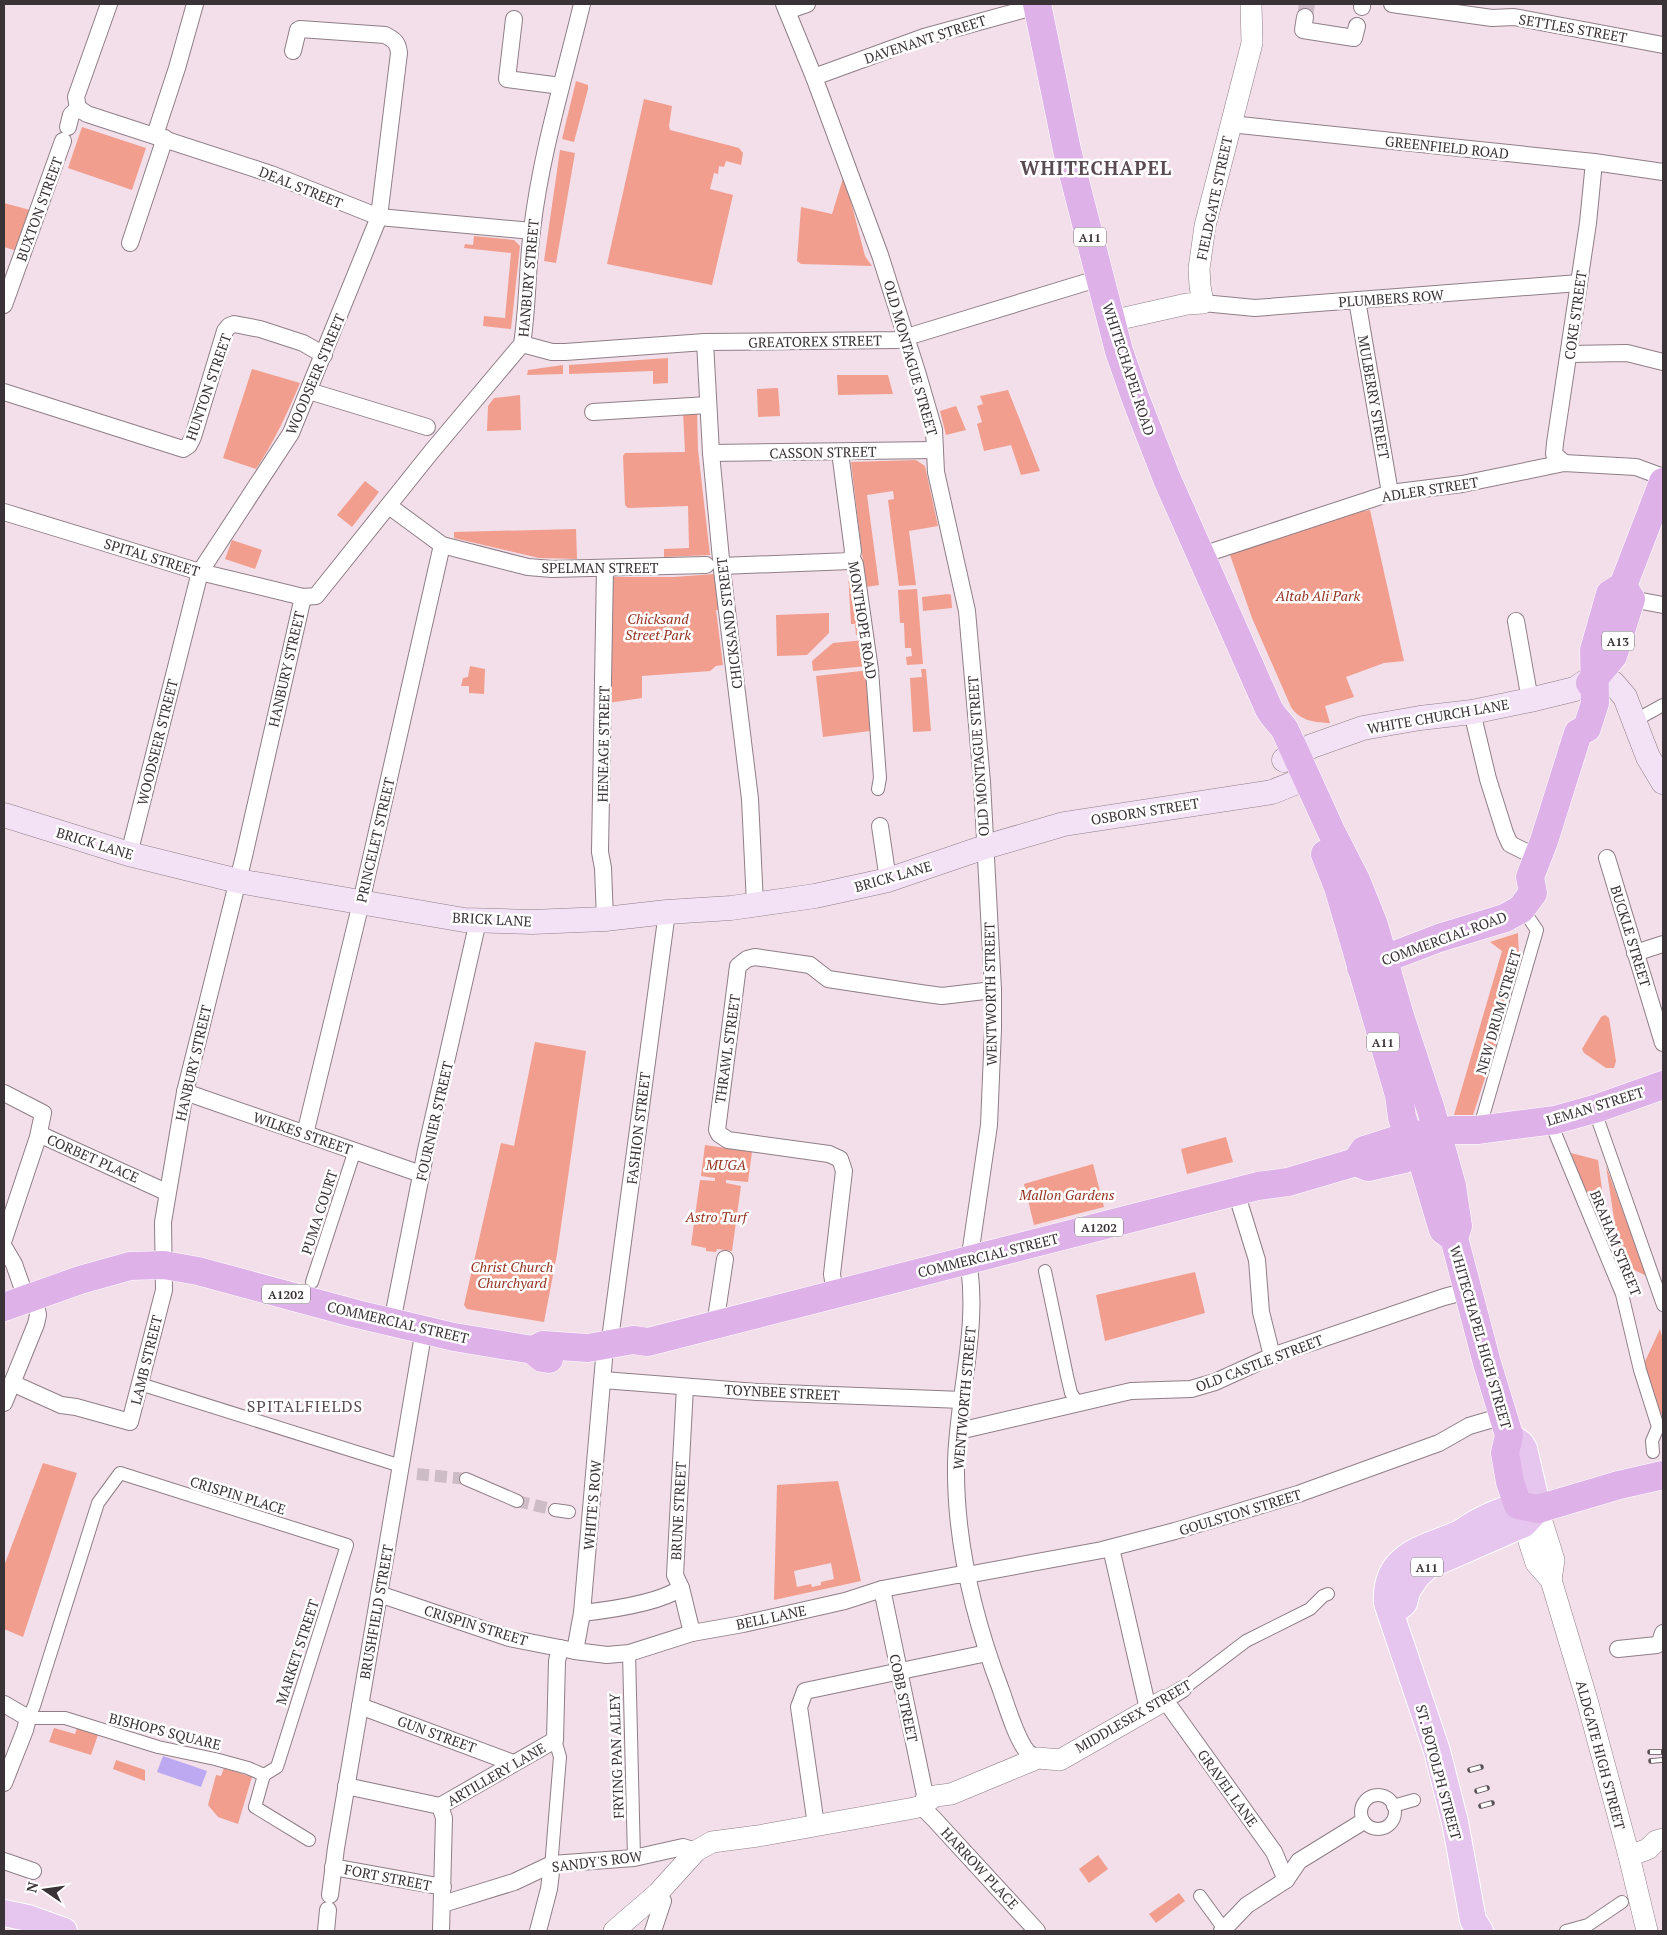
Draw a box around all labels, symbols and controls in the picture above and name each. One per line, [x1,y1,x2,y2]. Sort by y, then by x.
street label: SETTLES STREET [1517,9,1629,47]
street label: DAVENANT STREET [862,10,989,68]
street label: GREENFIELD ROAD [1384,131,1510,163]
street label: FIELDGATE STREET [1192,134,1237,262]
street label: BUXTON STREET [11,154,67,264]
district label: WHITECHAPEL [1020,155,1172,180]
street label: DEAL STREET [256,162,346,213]
street label: HANBURY STREET [513,218,543,338]
road number: A11 [1074,228,1106,246]
street label: COKE STREET [1559,269,1591,361]
street label: OLD MONTAGUE STREET [880,278,942,438]
street label: PLUMBERS ROW [1338,285,1445,311]
street label: WHITECHAPEL ROAD [1099,300,1160,438]
street label: WOODSEER STREET [281,310,349,437]
street label: GREATOREX STREET [748,330,882,352]
street label: HUNTON STREET [181,331,235,443]
street label: MULBERRY STREET [1354,334,1394,461]
street label: CASSON STREET [769,442,877,462]
street label: ADLER STREET [1380,472,1480,506]
street label: SPITAL STREET [102,533,202,581]
street label: CHICKSAND STREET [711,556,747,690]
street label: SPELMAN STREET [541,558,659,577]
street label: MONTHOPE ROAD [844,560,882,681]
park label: Altab Ali Park [1275,586,1360,605]
street label: HANBURY STREET [263,609,309,729]
park label: Chicksand Street Park [625,609,691,644]
road number: A13 [1602,631,1634,650]
street label: OLD MONTAGUE STREET [963,675,993,837]
street label: WOODSEER STREET [132,677,182,807]
street label: HENEAGE STREET [592,685,614,803]
street label: WHITE CHURCH LANE [1366,694,1510,738]
street label: PRINCELET STREET [351,775,399,904]
street label: OSBORN STREET [1089,793,1201,829]
street label: BRICK LANE [54,822,136,864]
street label: BRICK LANE [852,856,934,896]
street label: BUCKLE STREET [1607,883,1656,989]
street label: COMMERCIAL ROAD [1379,906,1509,970]
street label: BRICK LANE [452,907,532,931]
street label: WENTWORTH STREET [979,922,1001,1066]
street label: NEW DRUM STREET [1471,947,1525,1076]
street label: THRAWL STREET [710,993,744,1105]
street label: HANBURY STREET [170,1003,216,1123]
road number: A11 [1367,1032,1399,1052]
street label: FOURNIER STREET [411,1059,457,1183]
street label: FASHION STREET [622,1071,654,1185]
street label: LEMAN STREET [1544,1082,1647,1130]
street label: WILKES STREET [251,1107,355,1159]
street label: CORBET PLACE [44,1129,142,1187]
park label: MUGA [705,1155,746,1174]
street label: PUMA COURT [296,1167,342,1257]
park label: Mallon Gardens [1018,1185,1115,1204]
street label: BRAHAM STREET [1586,1187,1646,1299]
park label: Astro Turf [684,1207,749,1226]
road number: A1202 [1075,1218,1123,1236]
street label: COMMERCIAL STREET [916,1228,1061,1282]
street label: WHITECHAPEL HIGH STREET [1446,1243,1516,1431]
park label: Christ Church Churchyard [471,1257,553,1292]
road number: A1202 [262,1285,310,1304]
street label: COMMERCIAL STREET [325,1296,471,1348]
street label: LAMB STREET [126,1313,166,1407]
street label: WENTWORTH STREET [948,1325,980,1470]
street label: OLD CASTLE STREET [1193,1330,1326,1396]
street label: TOYNBEE STREET [724,1379,841,1405]
district label: SPITALFIELDS [247,1395,363,1417]
street label: WHITE'S ROW [579,1458,605,1551]
street label: BRUNE STREET [666,1461,690,1561]
street label: CRISPIN PLACE [188,1471,288,1519]
street label: GOULSTON STREET [1177,1484,1304,1540]
street label: BRUSHFIELD STREET [355,1543,397,1681]
road number: A11 [1411,1558,1443,1576]
street label: MARKET STREET [271,1596,323,1707]
street label: CRISPIN STREET [422,1600,530,1650]
street label: BELL LANE [734,1600,808,1634]
street label: COBB STREET [885,1652,923,1744]
street label: MIDDLESEX STREET [1071,1675,1195,1757]
street label: ALDGATE HIGH STREET [1572,1678,1630,1832]
street label: FRYING PAN ALLEY [604,1692,628,1819]
street label: ST. BOTOLPH STREET [1412,1702,1466,1842]
street label: BISHOPS SQUARE [107,1708,223,1754]
street label: GUN STREET [395,1711,479,1757]
street label: ARTILLERY LANE [443,1738,549,1810]
street label: GRAVEL LANE [1194,1746,1262,1830]
street label: HARROW PLACE [937,1823,1023,1913]
street label: SANDY'S ROW [551,1846,644,1876]
street label: FORT STREET [343,1859,433,1895]
north arrow [20,1865,70,1915]
text: N [21,1879,42,1894]

